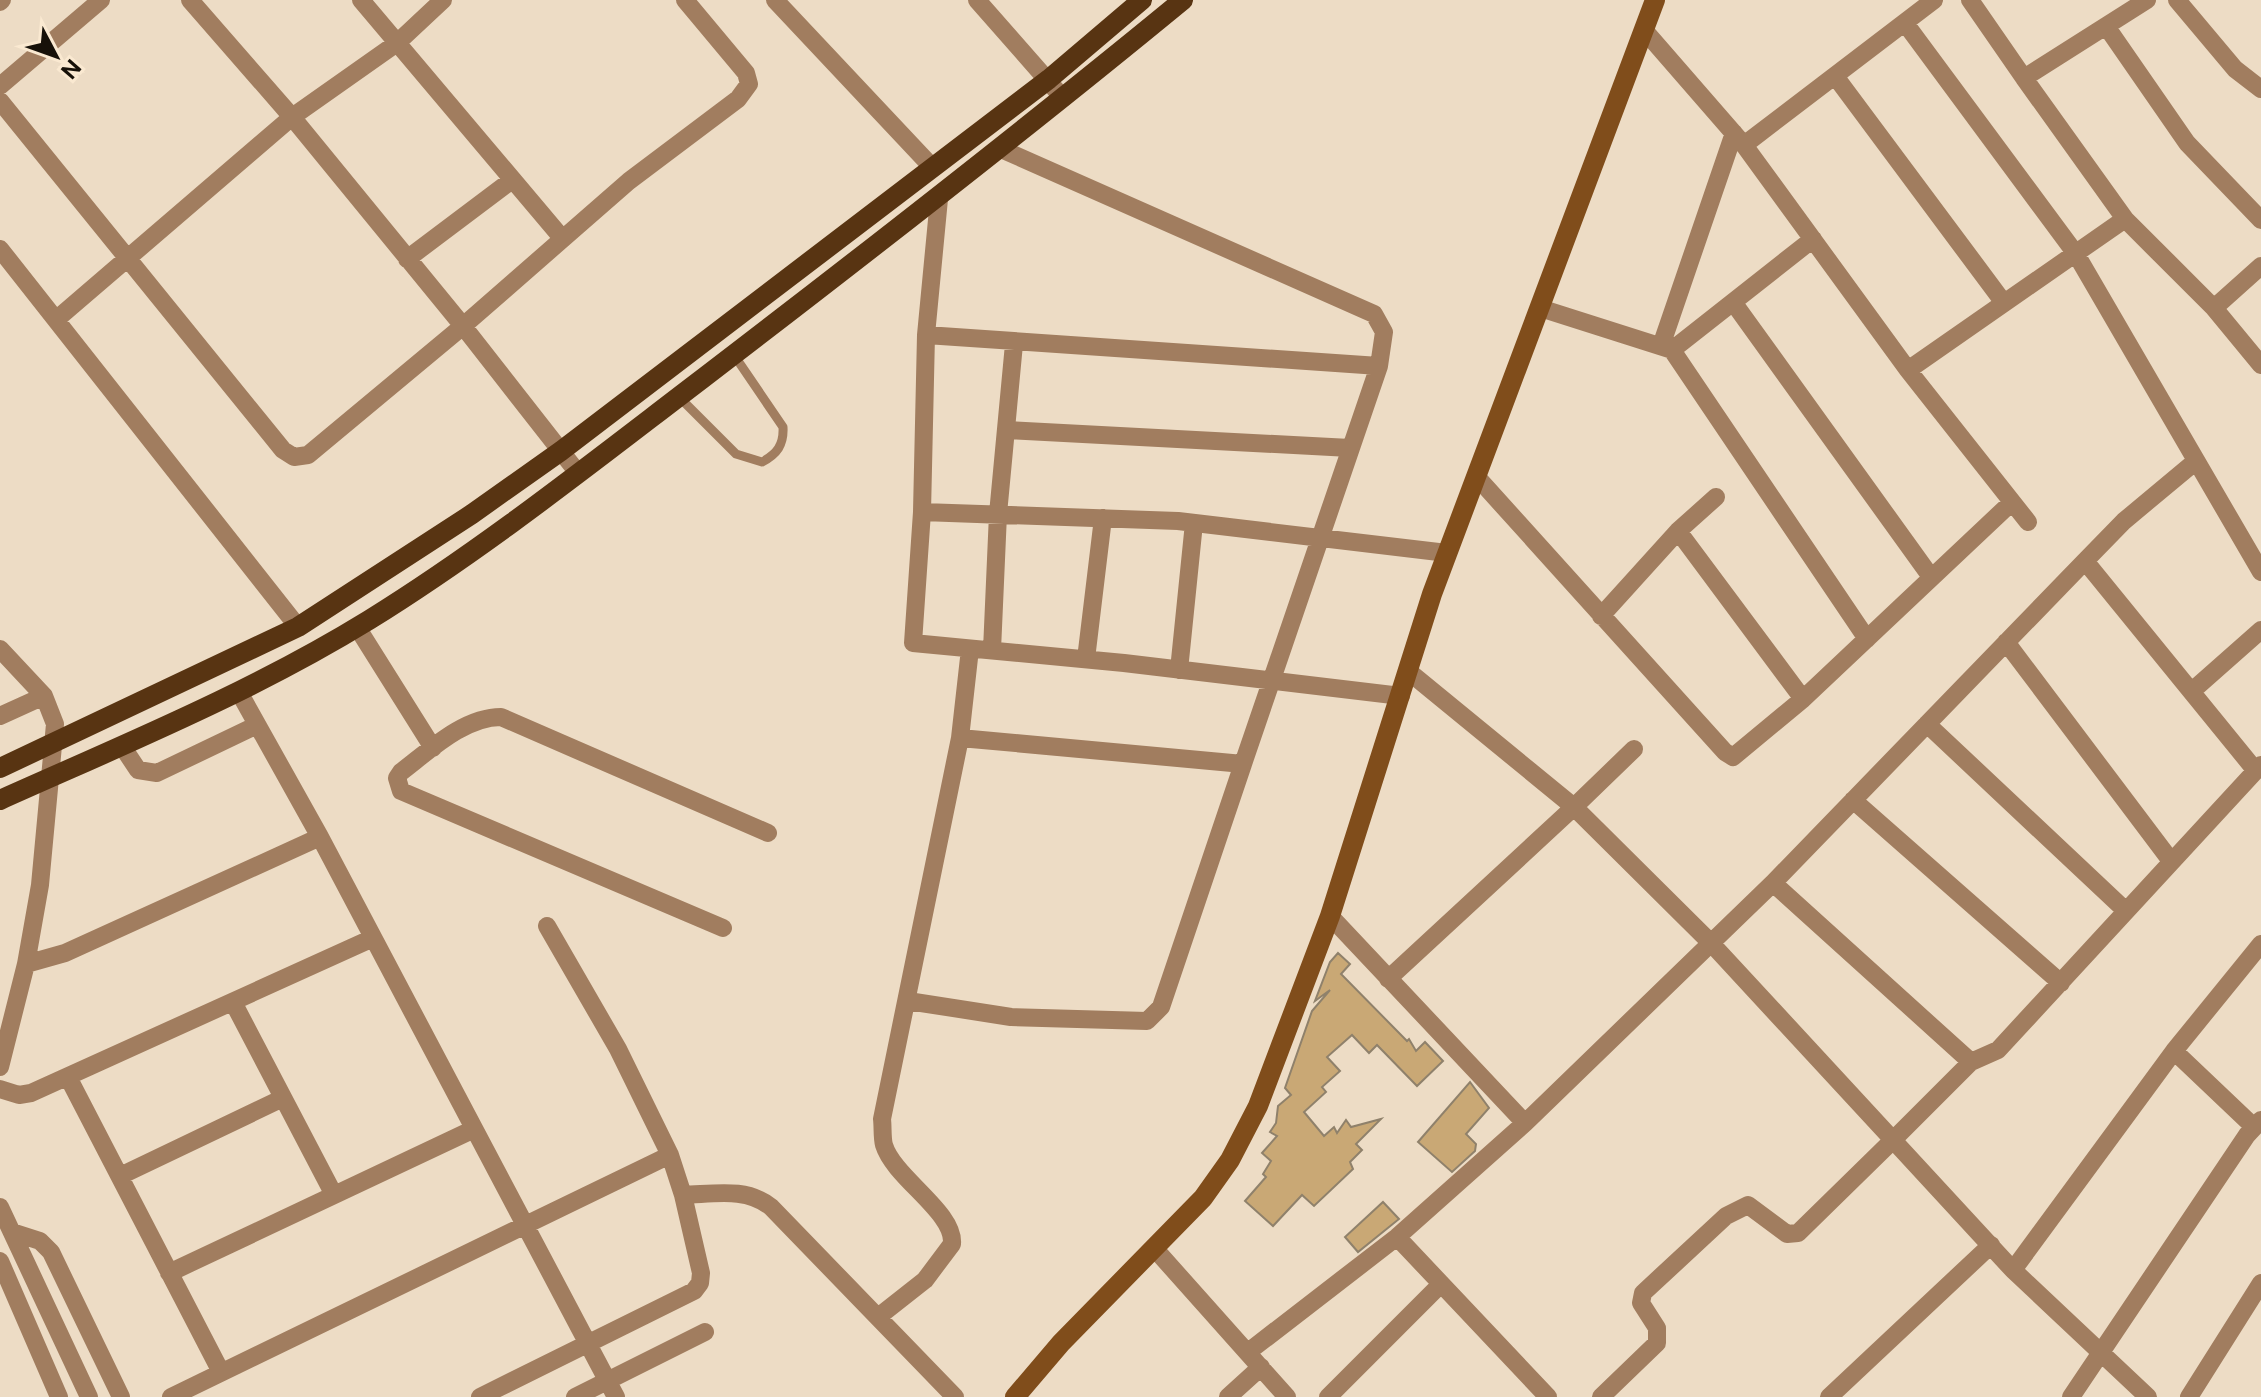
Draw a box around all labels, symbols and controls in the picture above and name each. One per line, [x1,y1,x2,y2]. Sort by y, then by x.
north arrow [16,16,96,96]
text: N [56,54,87,84]

